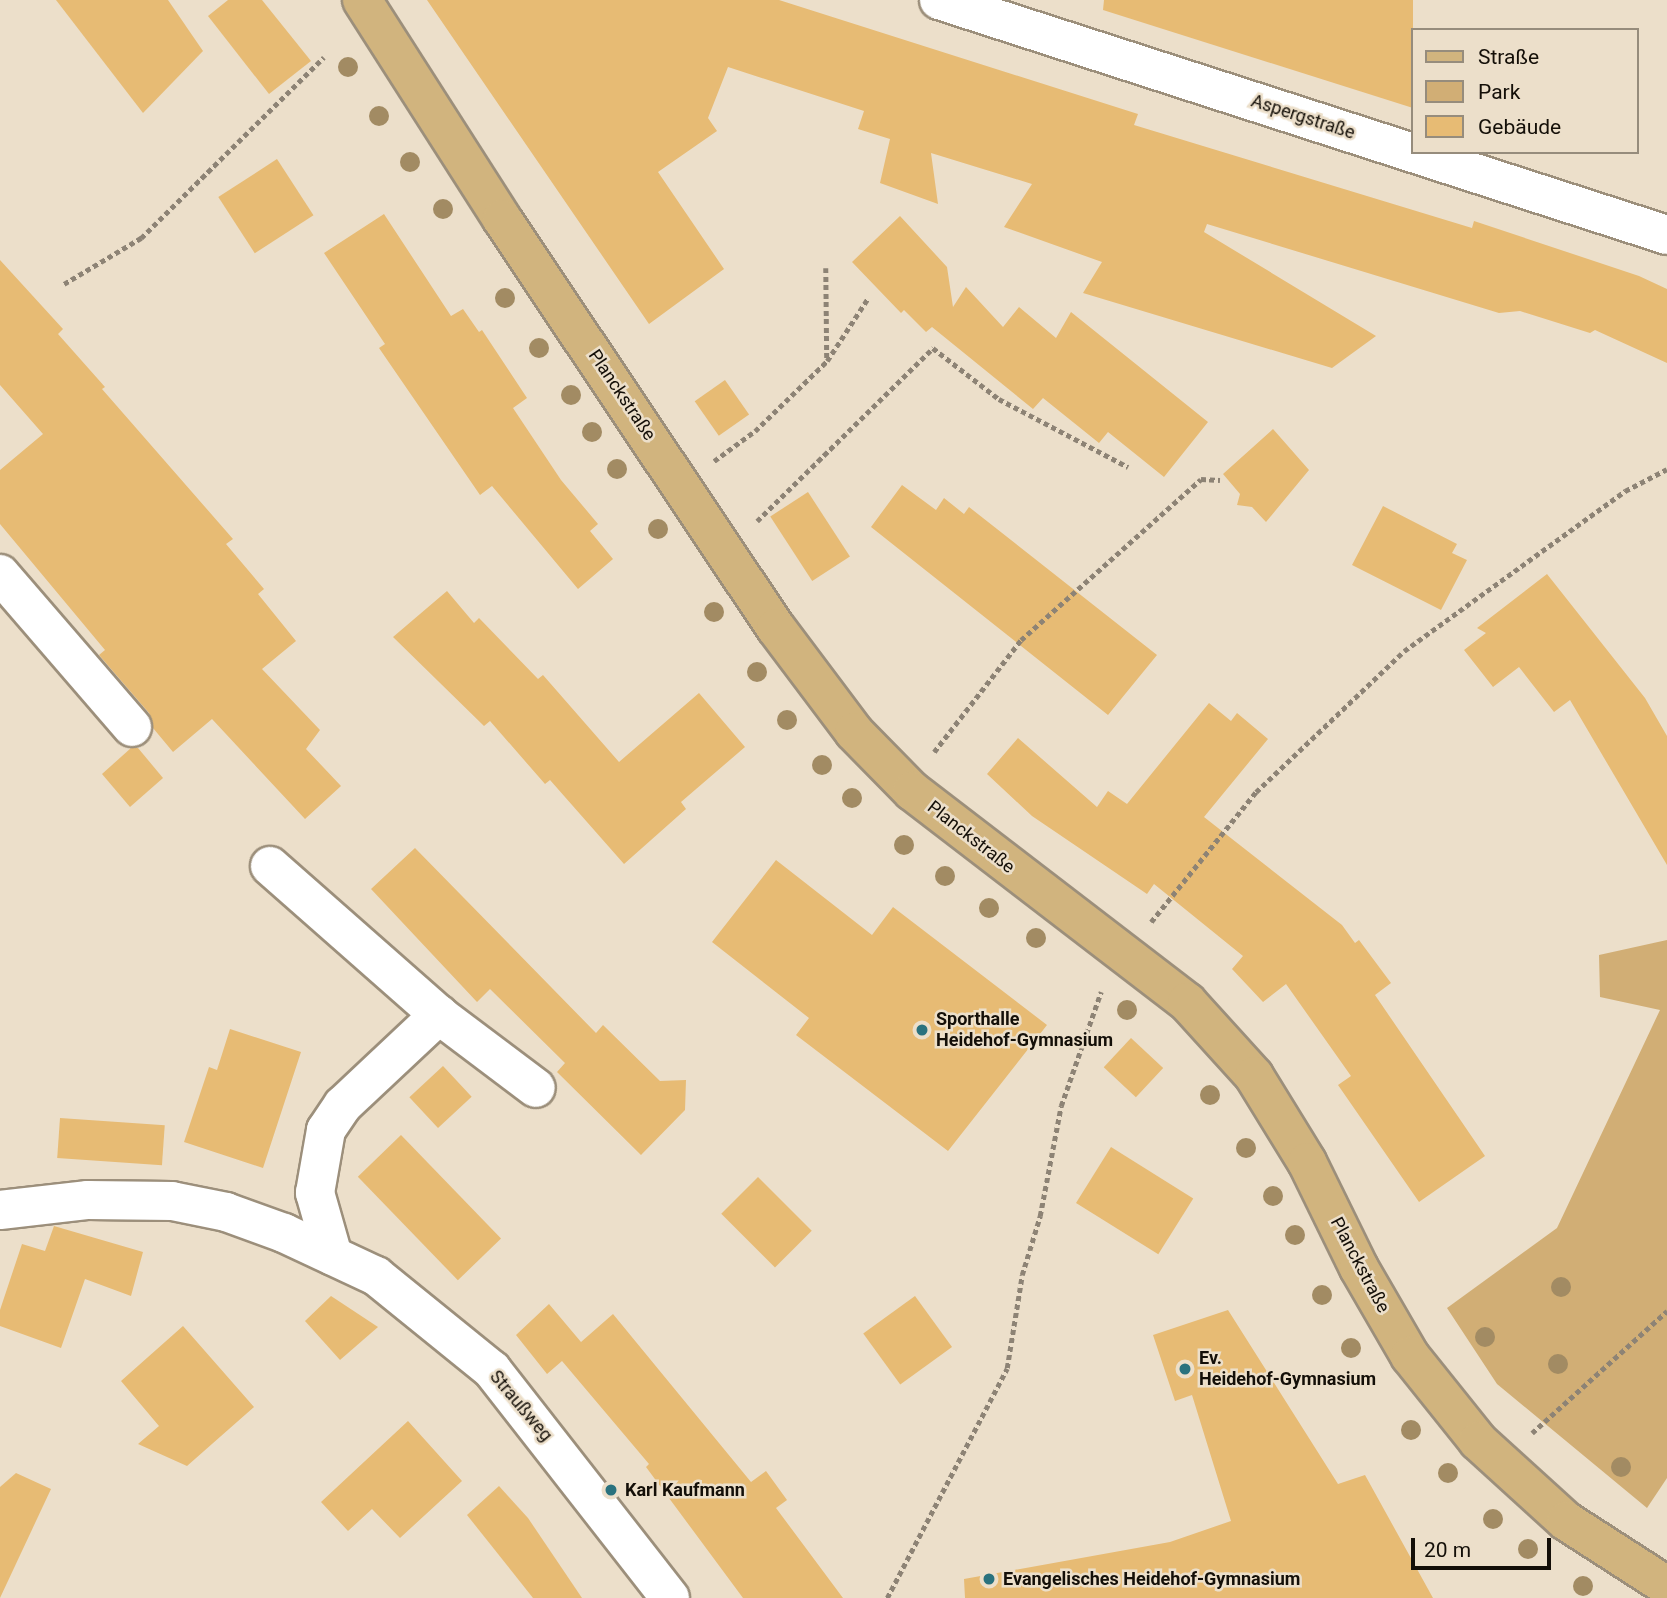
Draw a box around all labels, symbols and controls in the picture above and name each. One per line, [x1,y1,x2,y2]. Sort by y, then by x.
legend [1412,28,1639,154]
text: Straße [1478,45,1539,69]
text: Park [1478,80,1520,104]
street label: Aspergstraße [1248,90,1358,144]
text: Gebäude [1478,115,1561,139]
street label: Planckstraße [584,345,660,445]
street label: Planckstraße [923,796,1019,878]
place label: Sporthalle Heidehof-Gymnasium [936,1009,1113,1052]
marker: Sporthalle Heidehof-Gymnasium [914,1022,930,1038]
street label: Planckstraße [1326,1214,1394,1316]
place label: Ev. Heidehof-Gymnasium [1199,1348,1376,1390]
marker: Ev. Heidehof-Gymnasium [1177,1361,1193,1377]
street label: Straußweg [485,1366,557,1446]
place label: Karl Kaufmann [625,1479,745,1501]
marker: Karl Kaufmann [603,1482,619,1498]
scale bar [1415,1524,1555,1568]
text: 20 m [1424,1538,1471,1562]
place label: Evangelisches Heidehof-Gymnasium [1003,1568,1300,1590]
marker: Evangelisches Heidehof-Gymnasium [981,1571,997,1587]

